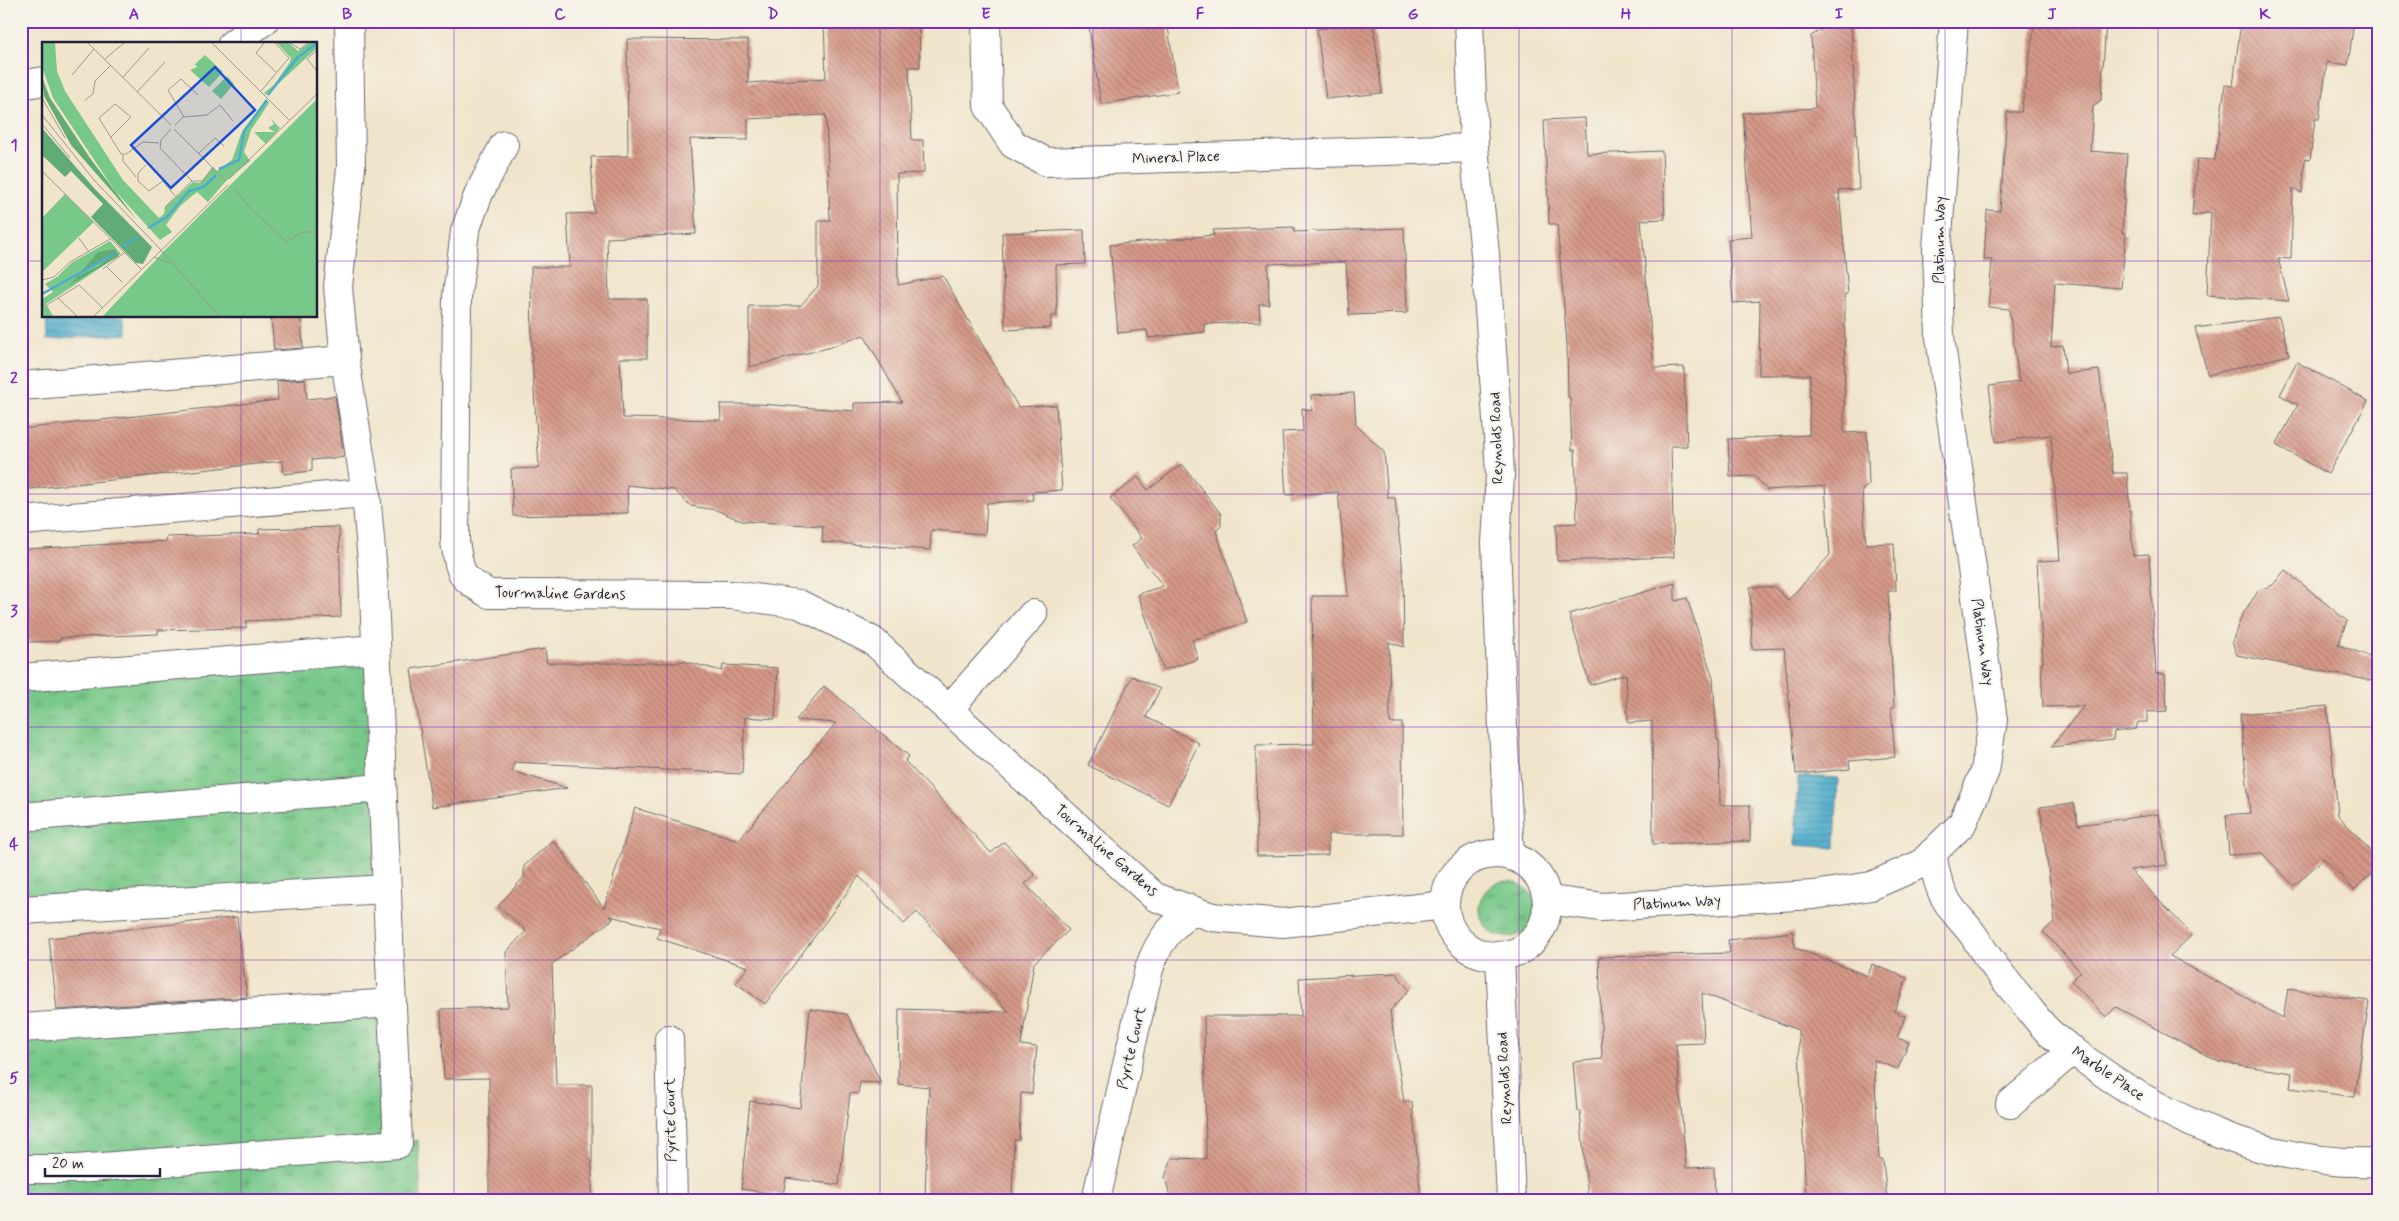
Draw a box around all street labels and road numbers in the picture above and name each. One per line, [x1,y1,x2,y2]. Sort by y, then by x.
street label: Mineral Place [1132,146,1220,170]
street label: Platinum Way [1929,196,1951,284]
street label: Reynolds Road [1485,391,1509,485]
street label: Tourmaline Gardens [494,583,626,605]
street label: Platinum Way [1966,597,1998,687]
street label: Tourmaline Gardens [1050,801,1162,902]
street label: Platinum Way [1633,891,1721,915]
street label: Pyrite Court [1113,1005,1151,1091]
street label: Reynolds Road [1493,1031,1517,1125]
street label: Marble Place [2067,1042,2149,1106]
street label: Pyrite Court [660,1078,682,1162]

